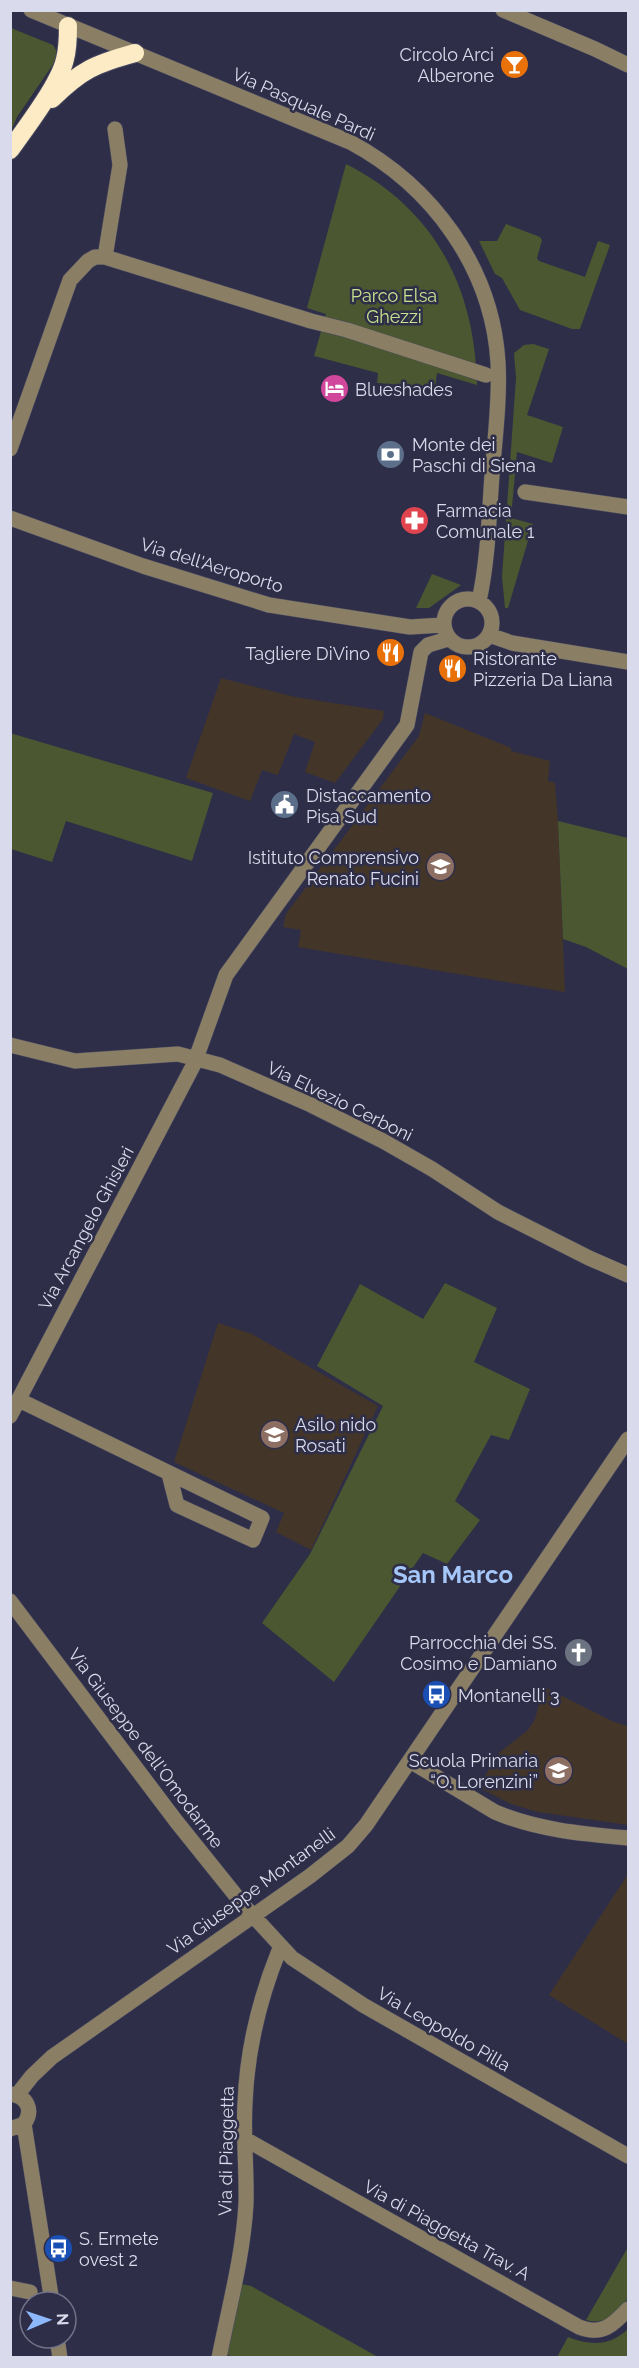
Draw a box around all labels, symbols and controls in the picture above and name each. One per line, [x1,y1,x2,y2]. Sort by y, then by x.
place label: Circolo Arci Alberone [400,44,494,86]
bar icon: Circolo Arci Alberone [499,48,531,80]
street label: Via Pasquale Pardi [229,63,379,145]
park label: Parco Elsa Ghezzi [351,285,437,327]
hotel icon: Blueshades [318,373,350,405]
place label: Blueshades [355,379,453,400]
place label: Monte dei Paschi di Siena [412,434,536,476]
bank icon: Monte dei Paschi di Siena [375,438,407,470]
place label: Farmacia Comunale 1 [436,500,535,542]
pharmacy icon: Farmacia Comunale 1 [399,504,431,536]
street label: Via dell'Aeroporto [138,533,286,597]
restaurant icon: Tagliere DiVino [375,637,407,669]
place label: Tagliere DiVino [245,643,370,664]
place label: Ristorante Pizzeria Da Liana [473,648,613,690]
restaurant icon: Ristorante Pizzeria Da Liana [436,652,468,684]
place label: Distaccamento Pisa Sud [306,785,431,827]
public building icon: Distaccamento Pisa Sud [269,789,301,821]
place label: Istituto Comprensivo Renato Fucini [248,847,419,889]
school or university icon: Istituto Comprensivo Renato Fucini [424,851,456,883]
street label: Via Elvezio Cerboni [264,1057,416,1145]
street label: Via Arcangelo Ghisleri [34,1143,138,1313]
place label: Asilo nido Rosati [295,1414,376,1456]
school or university icon: Asilo nido Rosati [258,1418,290,1450]
district label: San Marco [393,1560,513,1589]
place label: Parrocchia dei SS. Cosimo e Damiano [400,1632,557,1674]
church icon: Parrocchia dei SS. Cosimo e Damiano [562,1636,594,1668]
street label: Via Giuseppe dell'Omodarme [64,1644,228,1852]
bus stop icon: Montanelli 3 [421,1679,453,1711]
place label: Montanelli 3 [458,1685,560,1706]
place label: Scuola Primaria “O. Lorenzini” [409,1750,538,1792]
school or university icon: Scuola Primaria “O. Lorenzini” [543,1754,575,1786]
street label: Via Giuseppe Montanelli [163,1823,339,1959]
street label: Via Leopoldo Pilla [374,1982,514,2076]
street label: Via di Piaggetta [214,2086,238,2216]
street label: Via di Piaggetta Trav. A [360,2175,534,2285]
place label: S. Ermete ovest 2 [79,2228,159,2270]
bus stop icon: S. Ermete ovest 2 [42,2232,74,2264]
north arrow [18,2290,78,2350]
text: N [53,2313,72,2326]

